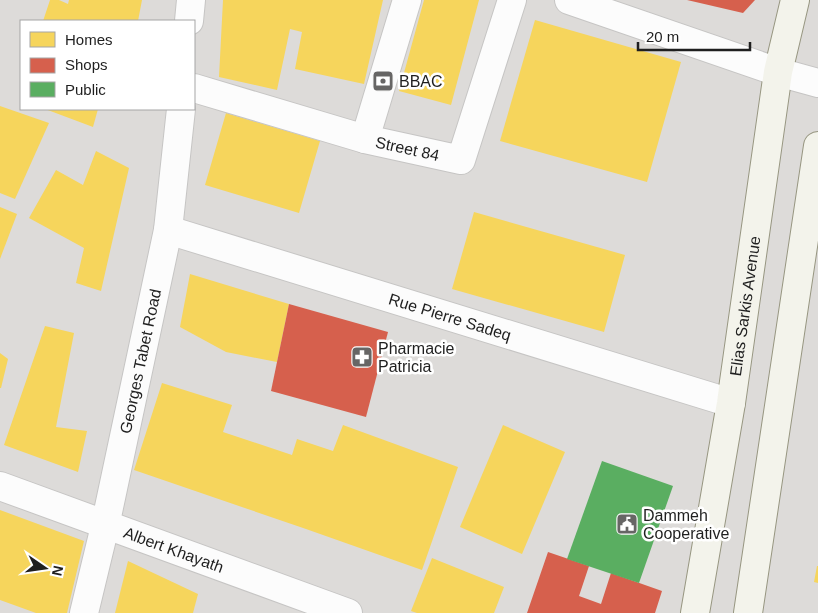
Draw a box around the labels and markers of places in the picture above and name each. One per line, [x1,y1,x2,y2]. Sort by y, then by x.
bank icon: BBAC [371,69,395,93]
place label: BBAC [399,73,443,90]
place label: Pharmacie Patricia [378,340,455,375]
pharmacy icon: Pharmacie Patricia [350,345,374,369]
place label: Dammeh Cooperative [643,507,729,542]
public building icon: Dammeh Cooperative [615,512,639,536]

